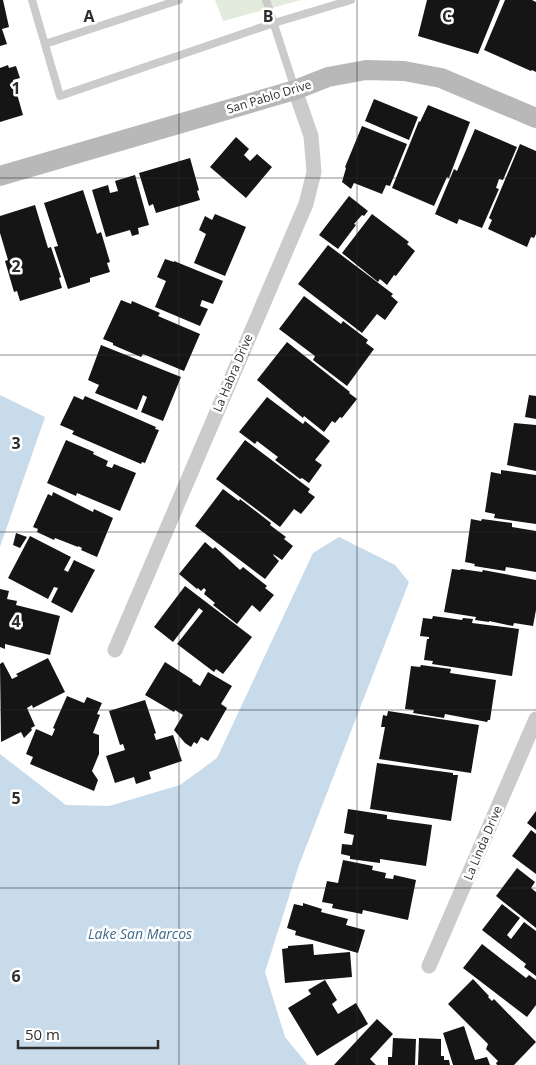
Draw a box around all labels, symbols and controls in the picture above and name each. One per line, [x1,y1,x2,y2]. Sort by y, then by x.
text: A [83,5,95,27]
text: B [263,5,273,27]
text: C [442,5,452,27]
street label: San Pablo Drive [224,75,314,117]
text: 1 [11,77,21,99]
text: 2 [11,255,21,277]
street label: La Habra Drive [209,331,257,414]
text: 3 [11,432,21,454]
text: 4 [11,610,21,632]
text: 5 [11,787,21,809]
street label: La Linda Drive [459,803,506,883]
water label: Lake San Marcos [88,924,192,943]
text: 6 [11,965,21,987]
scale bar [18,1018,158,1050]
text: 50 m [25,1024,60,1044]

